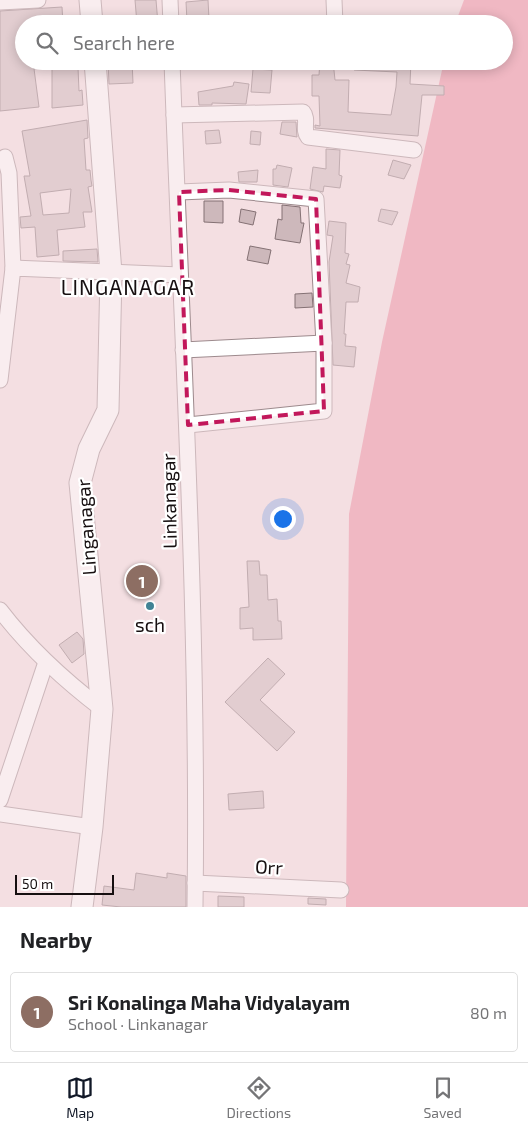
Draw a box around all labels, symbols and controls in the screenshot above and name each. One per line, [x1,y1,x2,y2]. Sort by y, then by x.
search box [15,15,513,70]
icon: search [33,29,61,57]
text: Search here [73,31,175,54]
district label: LINGANAGAR [61,274,195,299]
street label: Linkanagar [156,453,181,549]
street label: Linganagar [71,478,100,576]
your location [270,506,296,532]
pin: 1 [126,562,158,600]
marker: sch [144,600,156,612]
place label: sch [135,613,165,636]
street label: Orr [254,854,284,879]
scale bar [15,872,114,895]
text: 50 m [22,875,53,892]
text: Nearby [20,927,92,952]
text: Sri Konalinga Maha Vidyalayam [68,991,350,1014]
text: 1 [34,1003,40,1022]
text: 80 m [470,1003,507,1022]
text: School · Linkanagar [68,1014,208,1033]
tab: Map [66,1074,94,1121]
tab: Directions [227,1074,291,1121]
tab: Saved [423,1074,462,1121]

